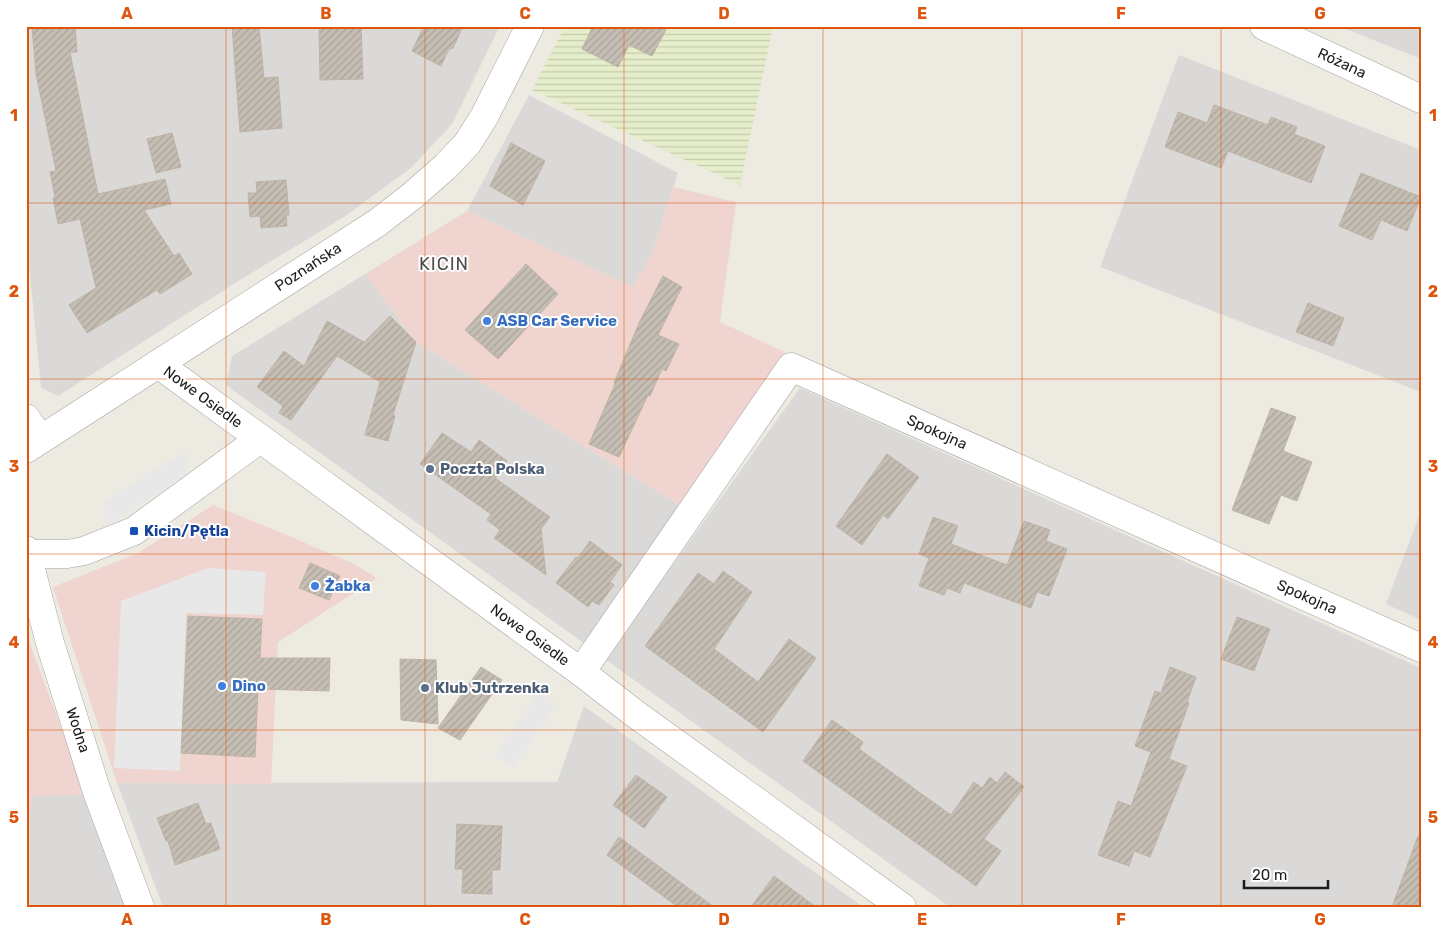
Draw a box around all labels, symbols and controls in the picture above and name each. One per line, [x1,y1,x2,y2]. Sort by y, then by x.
text: A [121,4,133,23]
text: B [320,4,332,23]
text: C [519,4,531,23]
text: D [718,4,730,23]
text: E [917,4,927,23]
text: F [1116,4,1126,23]
text: G [1314,4,1326,23]
street label: Różana [1315,44,1369,82]
text: 1 [10,106,18,125]
text: 1 [1429,106,1437,125]
street label: Poznańska [271,239,345,295]
district label: KICIN [419,253,469,275]
text: 2 [9,282,19,301]
text: 2 [1428,282,1438,301]
place label: ASB Car Service [497,312,617,330]
marker: ASB Car Service [481,315,493,327]
street label: Nowe Osiedle [160,362,246,432]
street label: Spokojna [904,411,970,453]
text: 3 [9,457,19,476]
text: 3 [1428,457,1438,476]
place label: Poczta Polska [440,460,545,478]
marker: Poczta Polska [424,463,436,475]
place label: Kicin/Pętla [144,522,229,540]
marker: Kicin/Pętla [128,525,140,537]
street label: Spokojna [1274,576,1340,618]
place label: Żabka [325,577,371,595]
marker: Żabka [309,580,321,592]
street label: Nowe Osiedle [487,600,573,670]
text: 4 [9,633,20,652]
text: 4 [1428,633,1439,652]
place label: Dino [232,677,266,695]
place label: Klub Jutrzenka [435,679,549,697]
marker: Dino [216,680,228,692]
marker: Klub Jutrzenka [419,682,431,694]
street label: Wodna [62,705,94,755]
text: 5 [9,808,19,827]
text: 5 [1428,808,1438,827]
scale bar [1244,858,1328,890]
text: 20 m [1252,866,1287,884]
text: A [121,910,133,929]
text: B [320,910,332,929]
text: C [519,910,531,929]
text: D [718,910,730,929]
text: E [917,910,927,929]
text: F [1116,910,1126,929]
text: G [1314,910,1326,929]

